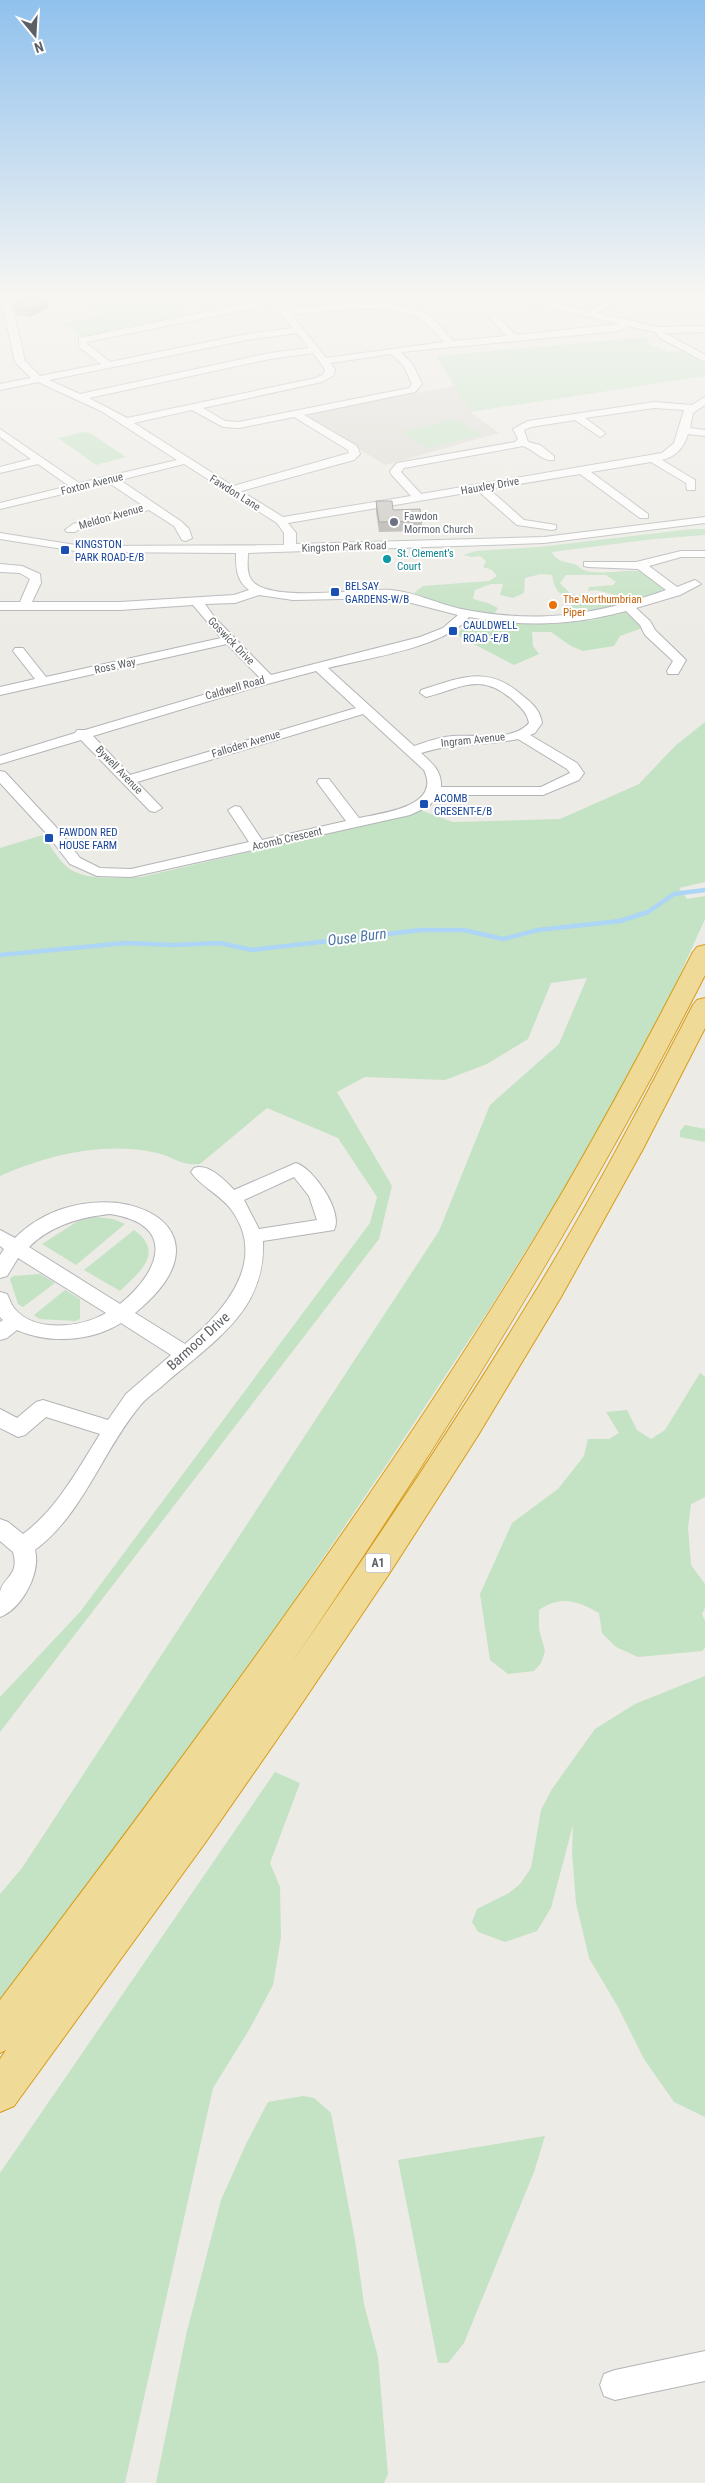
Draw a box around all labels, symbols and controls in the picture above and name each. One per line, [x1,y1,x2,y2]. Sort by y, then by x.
north arrow [10,10,60,60]
text: N [32,38,46,56]
street label: Foxton Avenue [60,470,124,498]
street label: Fawdon Lane [207,472,263,514]
street label: Hauxley Drive [460,474,520,498]
street label: Meldon Avenue [77,502,145,532]
place label: Fawdon Mormon Church [404,510,473,536]
marker: Fawdon Mormon Church [388,516,400,528]
place label: KINGSTON PARK ROAD-E/B [75,538,144,564]
street label: Kingston Park Road [301,539,387,555]
marker: KINGSTON PARK ROAD-E/B [59,544,71,556]
place label: St. Clement’s Court [397,547,454,573]
marker: St. Clement’s Court [381,553,393,565]
place label: BELSAY GARDENS-W/B [345,580,409,606]
marker: BELSAY GARDENS-W/B [329,586,341,598]
place label: The Northumbrian Piper [563,593,642,619]
marker: The Northumbrian Piper [547,599,559,611]
street label: Goswick Drive [205,614,257,668]
place label: CAULDWELL ROAD -E/B [463,619,517,645]
marker: CAULDWELL ROAD -E/B [447,625,459,637]
street label: Ross Way [93,655,137,677]
street label: Caldwell Road [204,673,266,703]
street label: Falloden Avenue [210,727,282,761]
street label: Ingram Avenue [440,730,506,750]
street label: Bywell Avenue [93,743,145,797]
place label: ACOMB CRESENT-E/B [434,792,492,818]
marker: ACOMB CRESENT-E/B [418,798,430,810]
street label: Acomb Crescent [251,825,323,853]
place label: FAWDON RED HOUSE FARM [59,826,118,852]
marker: FAWDON RED HOUSE FARM [43,832,55,844]
water label: Ouse Burn [327,924,387,950]
street label: Barmoor Drive [163,1308,233,1373]
road number: A1 [366,1554,390,1572]

